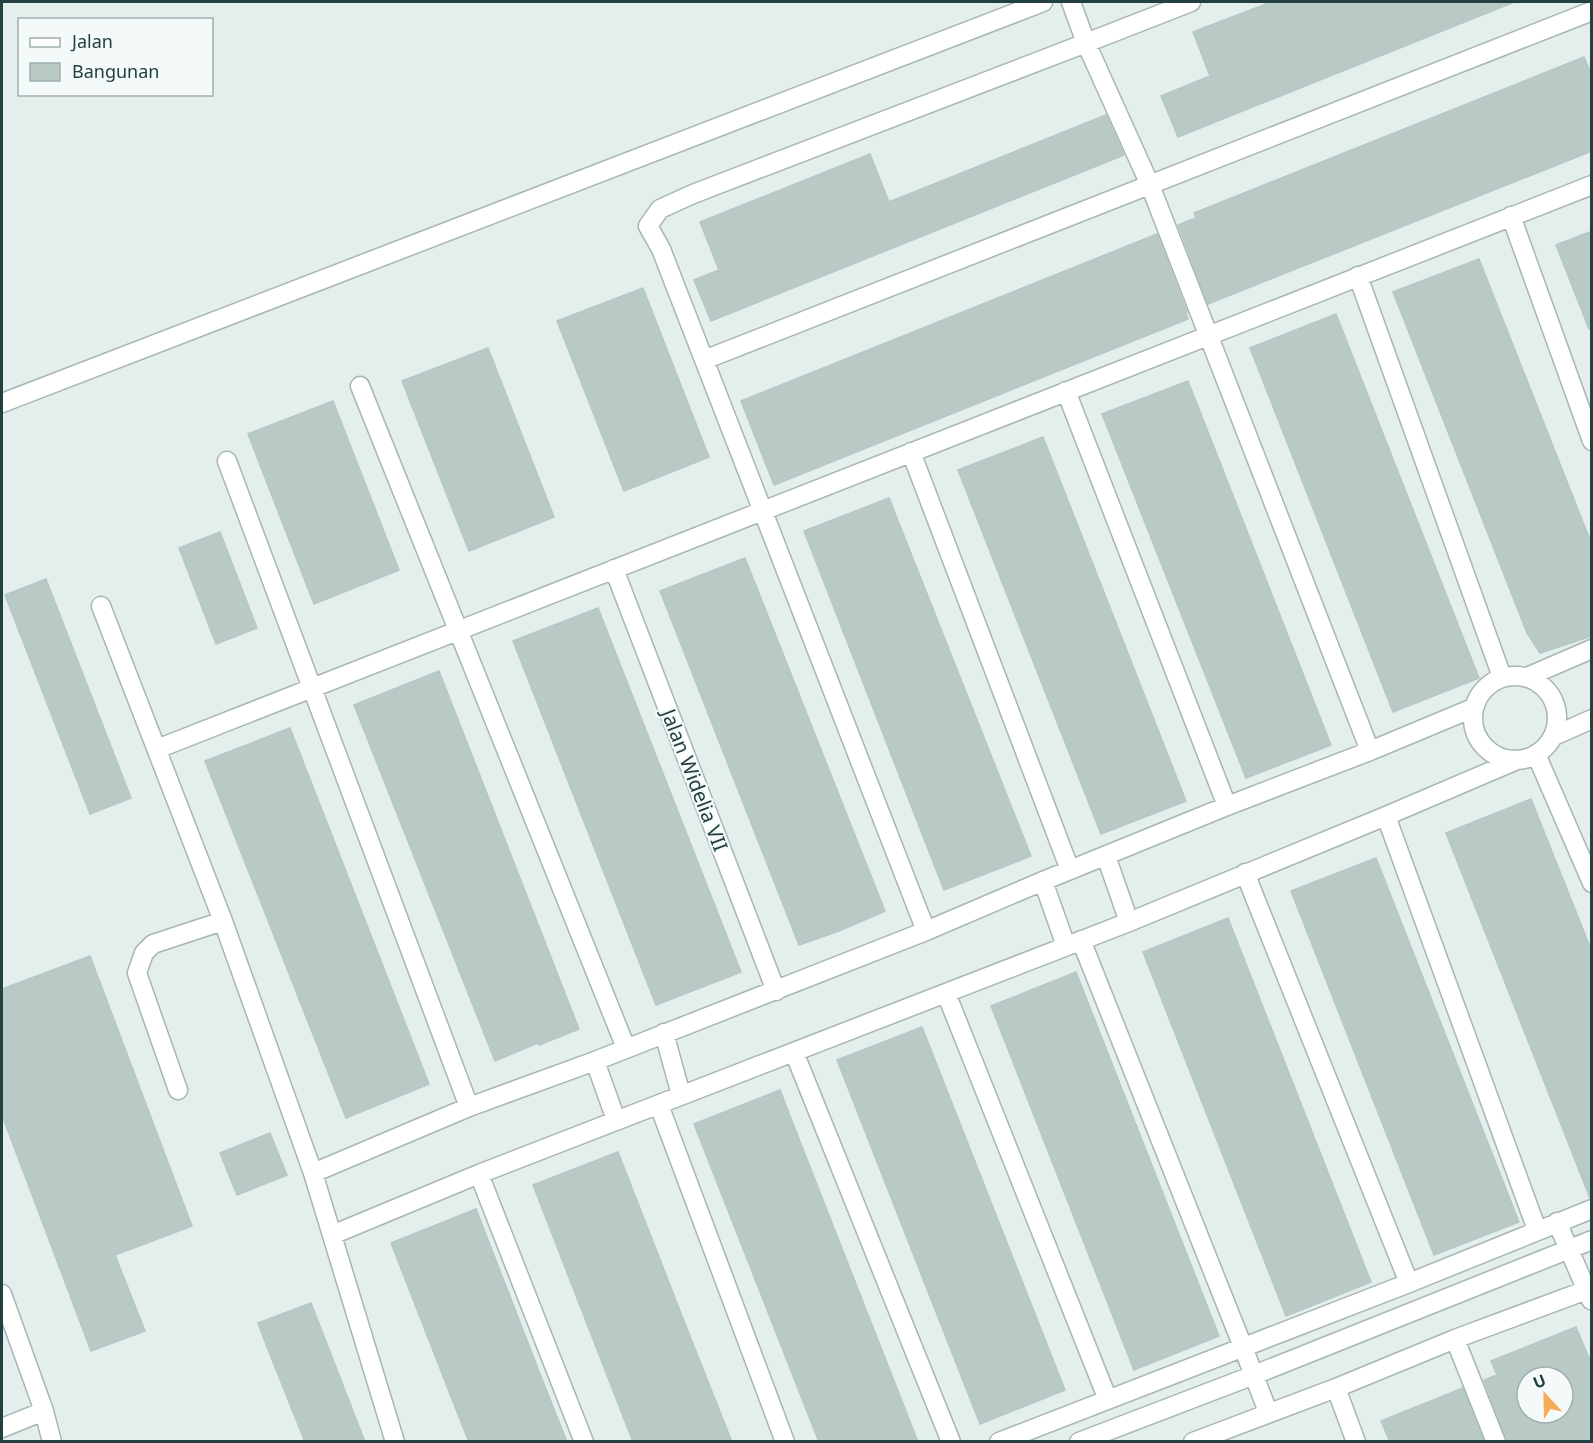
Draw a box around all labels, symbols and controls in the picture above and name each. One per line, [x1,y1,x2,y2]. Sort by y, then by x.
legend [18,18,213,96]
text: Jalan [70,29,113,53]
text: Bangunan [72,59,159,83]
street label: Jalan Widelia VII [655,703,735,855]
north arrow [1515,1365,1575,1425]
text: U [1530,1369,1549,1394]

